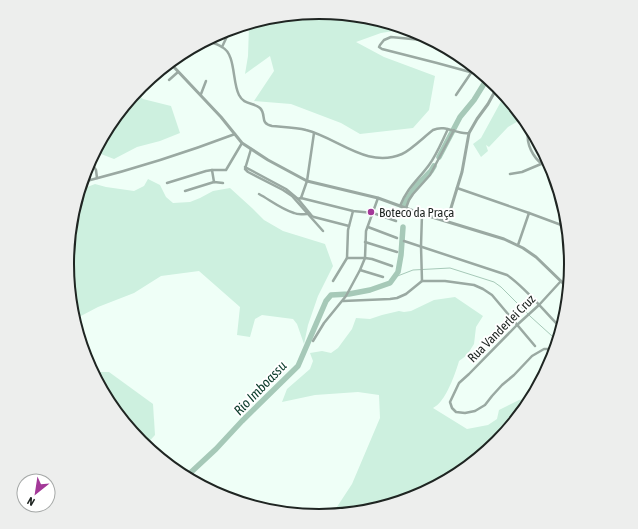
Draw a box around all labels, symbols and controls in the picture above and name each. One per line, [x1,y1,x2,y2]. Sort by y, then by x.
place label: Boteco da Praça [379,205,454,220]
marker: Boteco da Praça [366,207,376,217]
street label: Rua Vanderlei Cruz [464,291,539,365]
water label: Rio Imboassu [230,358,290,418]
north arrow [16,473,56,513]
text: N [25,495,37,508]

